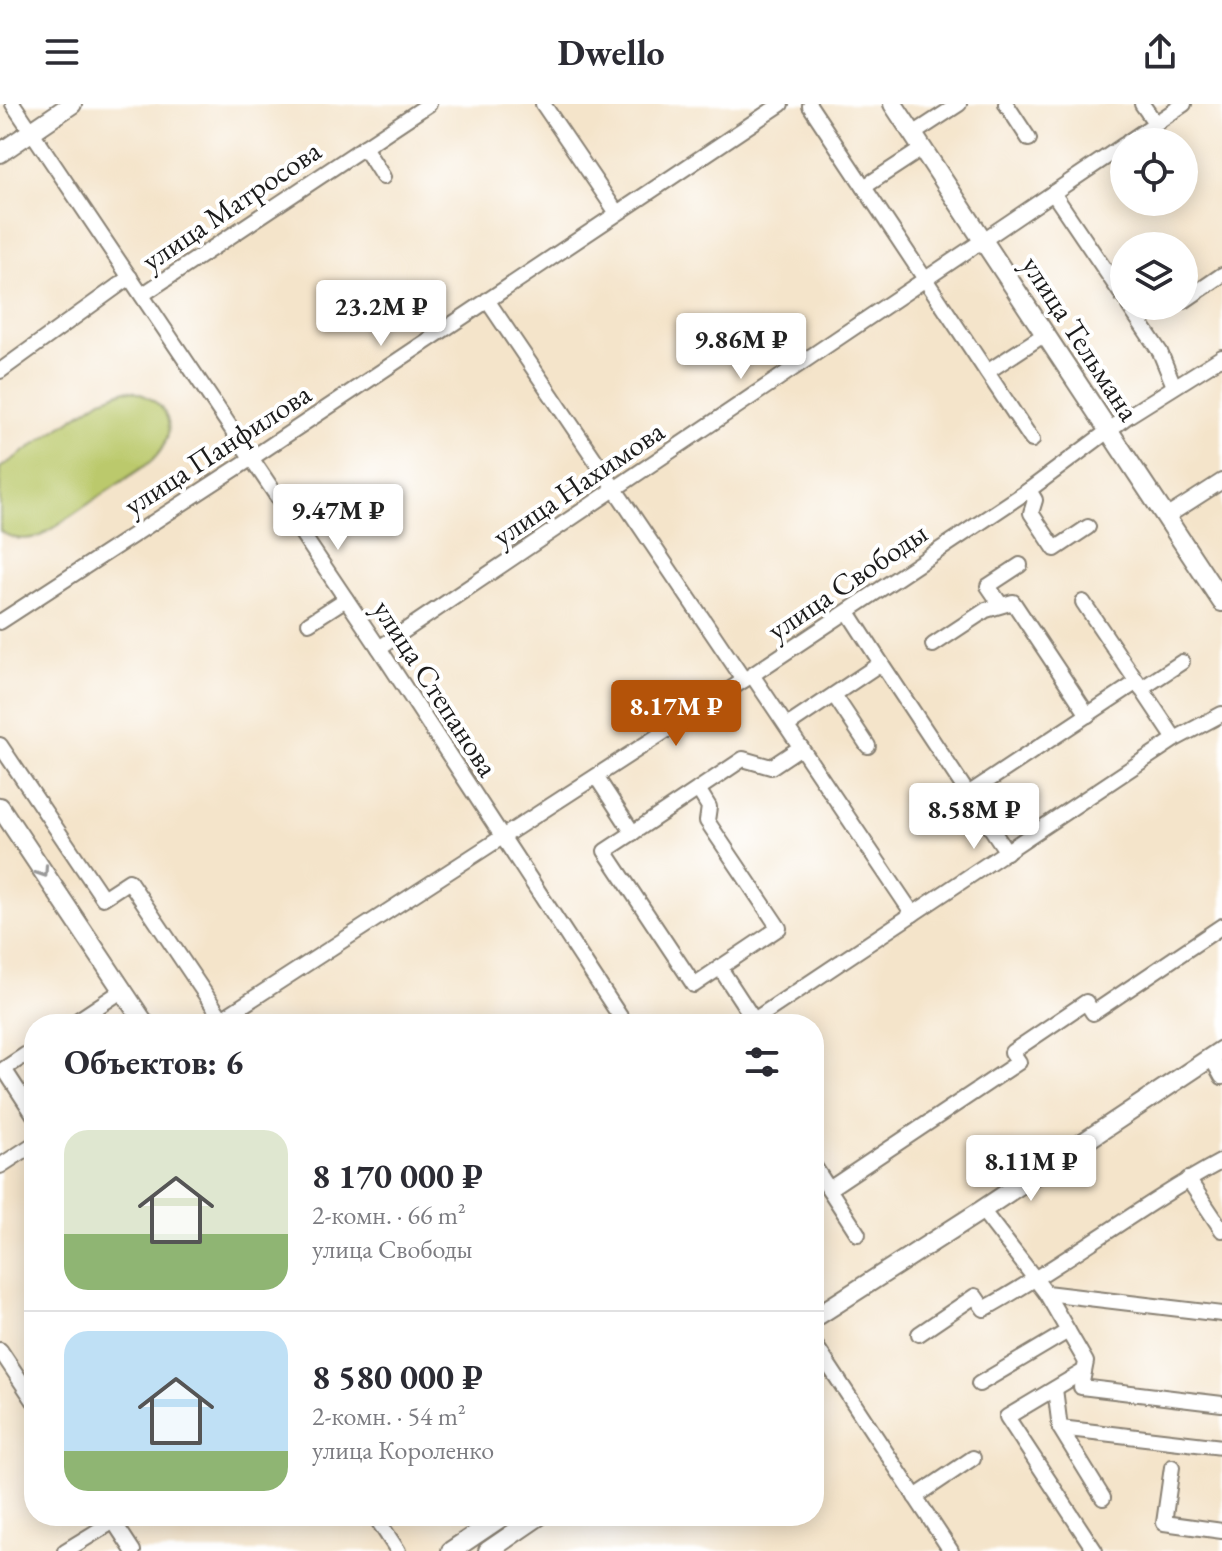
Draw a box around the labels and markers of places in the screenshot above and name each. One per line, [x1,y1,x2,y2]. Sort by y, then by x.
pin: 23.2M ₽ [307,280,455,348]
pin: 9.86M ₽ [667,313,815,381]
pin: 9.47M ₽ [264,484,412,552]
pin: 8.17M ₽ [602,680,750,748]
pin: 8.58M ₽ [900,783,1048,851]
pin: 8.11M ₽ [957,1135,1105,1203]

